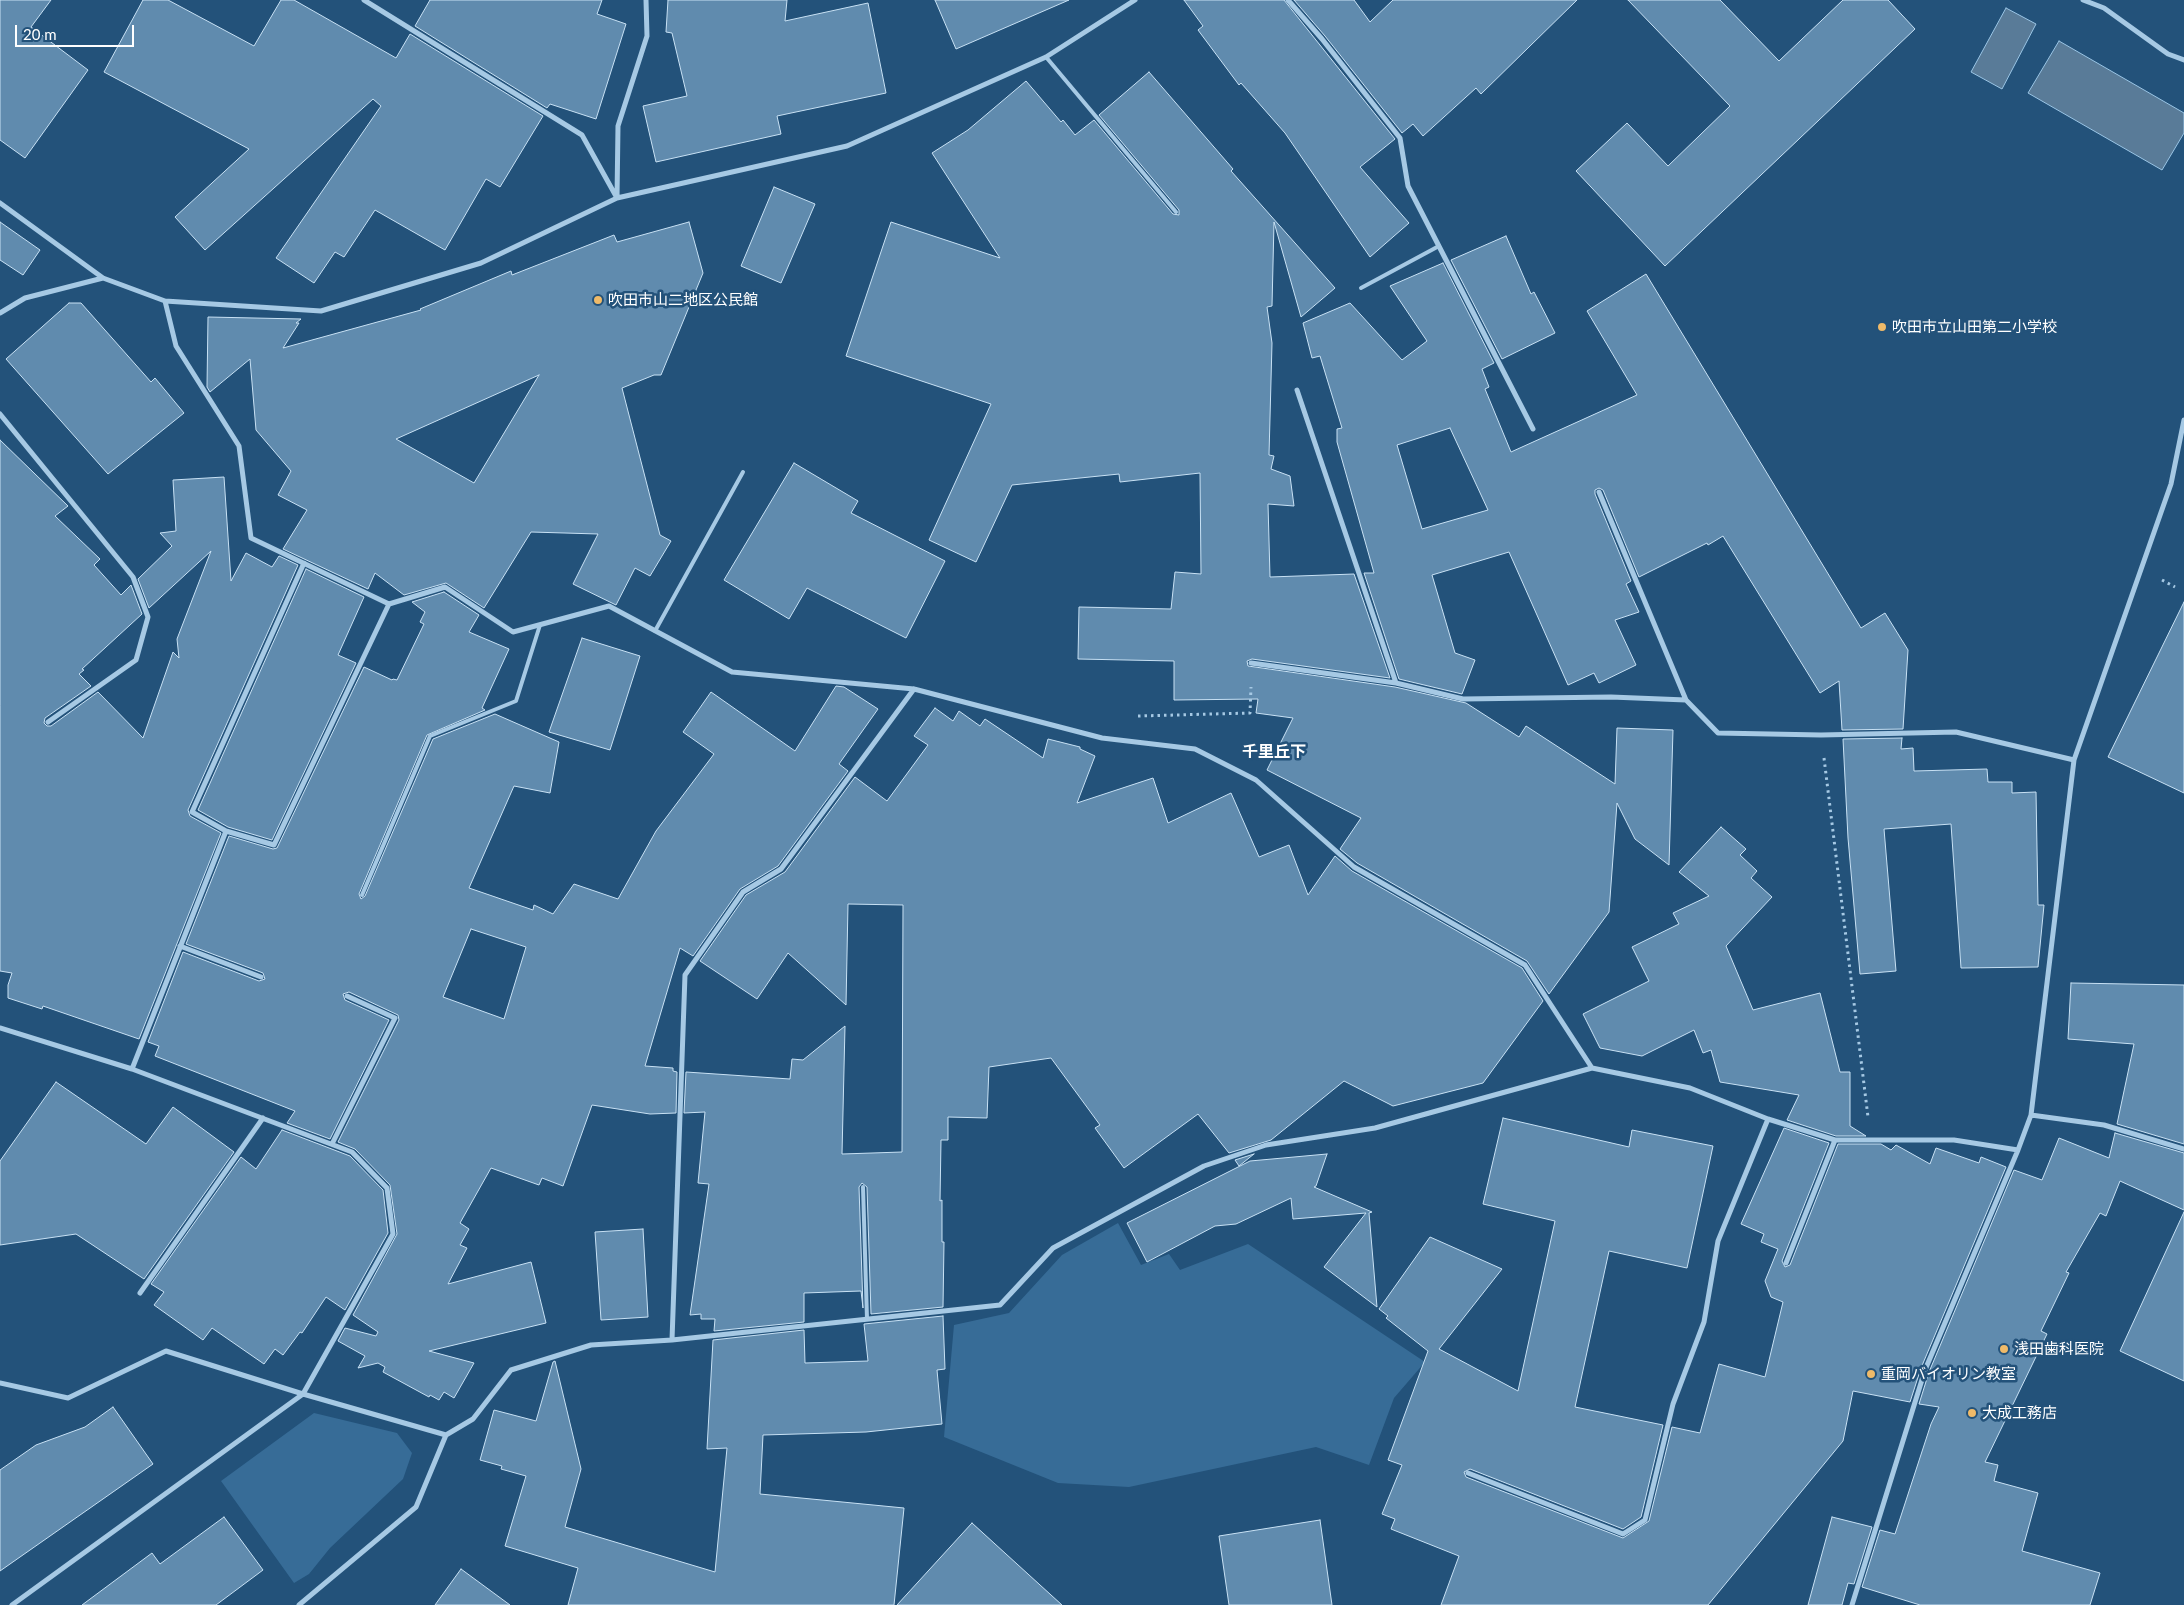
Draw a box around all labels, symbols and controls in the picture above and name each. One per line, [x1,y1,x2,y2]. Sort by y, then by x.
scale bar [18,15,136,47]
text: 20 m [23,25,57,43]
place label: 吹田市山二地区公民館 [608,291,758,309]
marker: 吹田市山二地区公民館 [592,294,604,306]
place label: 吹田市立山田第二小学校 [1892,318,2057,336]
marker: 吹田市立山田第二小学校 [1876,321,1888,333]
district label: 千里丘下 [1242,742,1306,762]
place label: 浅田歯科医院 [2014,1340,2104,1358]
marker: 浅田歯科医院 [1998,1343,2010,1355]
place label: 重岡バイオリン教室 [1881,1365,2016,1383]
marker: 重岡バイオリン教室 [1865,1368,1877,1380]
place label: 大成工務店 [1982,1404,2057,1422]
marker: 大成工務店 [1966,1407,1978,1419]

